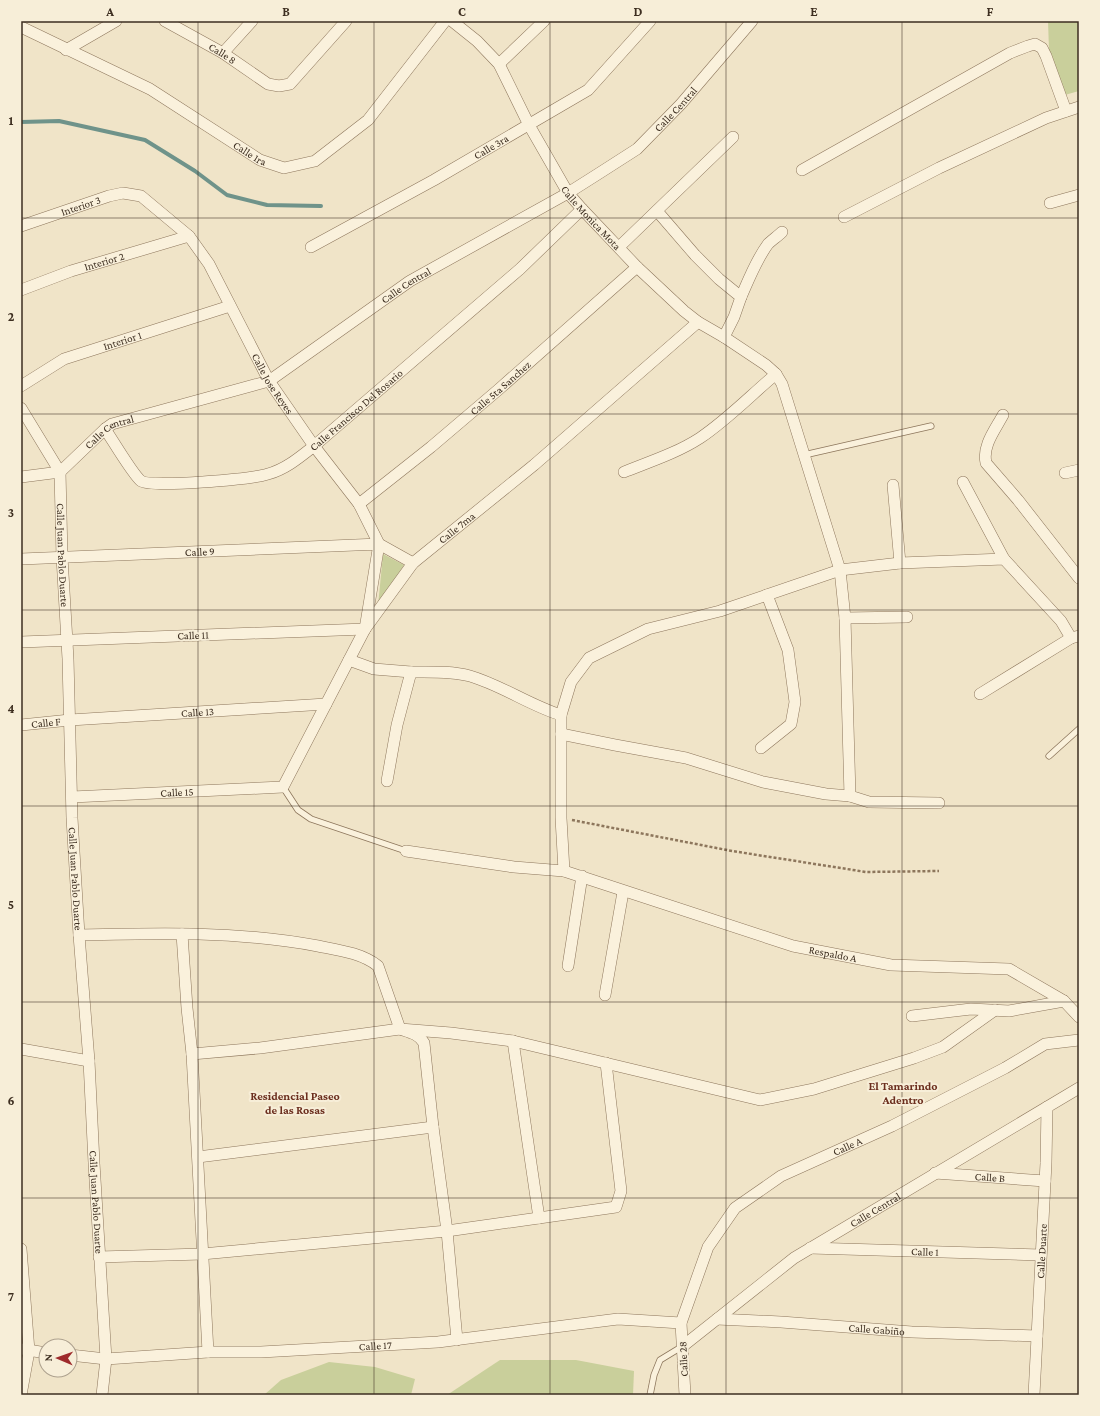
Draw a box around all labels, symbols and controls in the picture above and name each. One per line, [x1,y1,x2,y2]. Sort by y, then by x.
text: A [105,4,114,19]
text: B [282,4,290,19]
text: C [458,4,466,19]
text: D [634,4,643,19]
text: E [810,4,818,19]
text: F [987,4,994,19]
street label: Calle 8 [207,40,239,66]
street label: Calle Central [652,84,699,134]
text: 1 [9,113,14,128]
street label: Calle 3ra [471,132,510,162]
street label: Calle 1ra [231,138,268,168]
street label: Calle Monica Mota [559,183,623,252]
street label: Interior 3 [59,193,102,218]
street label: Interior 2 [83,250,126,273]
street label: Calle Central [379,265,433,306]
text: 2 [8,309,15,324]
street label: Interior 1 [102,329,143,352]
street label: Calle Jose Reyes [250,351,296,416]
street label: Calle 5ta Sanchez [468,358,533,417]
street label: Calle Francisco Del Rosario [307,366,405,453]
street label: Calle Central [82,412,135,451]
street label: Calle Juan Pablo Duarte [54,503,71,607]
text: 3 [8,505,14,520]
street label: Calle 7ma [436,509,477,546]
street label: Calle 9 [185,545,215,558]
street label: Calle 11 [177,628,209,642]
text: 4 [7,701,15,716]
street label: Calle 13 [181,705,214,719]
street label: Calle F [31,715,62,730]
street label: Calle 15 [160,785,194,799]
street label: Calle Juan Pablo Duarte [67,827,85,931]
text: 5 [8,897,14,912]
street label: Respaldo A [808,943,859,964]
district label: El Tamarindo Adentro [868,1079,938,1107]
district label: Residencial Paseo de las Rosas [250,1089,340,1117]
text: 6 [7,1093,15,1108]
street label: Calle A [831,1134,864,1158]
street label: Calle Juan Pablo Duarte [87,1150,106,1254]
street label: Calle B [974,1170,1005,1184]
street label: Calle Central [848,1190,903,1229]
street label: Calle Duarte [1034,1223,1049,1279]
street label: Calle 1 [911,1245,939,1258]
text: 7 [8,1289,14,1304]
street label: Calle Gabiño [848,1321,906,1337]
north arrow [38,1338,78,1378]
street label: Calle 17 [359,1339,392,1352]
street label: Calle 28 [676,1341,690,1377]
text: N [42,1353,54,1362]

